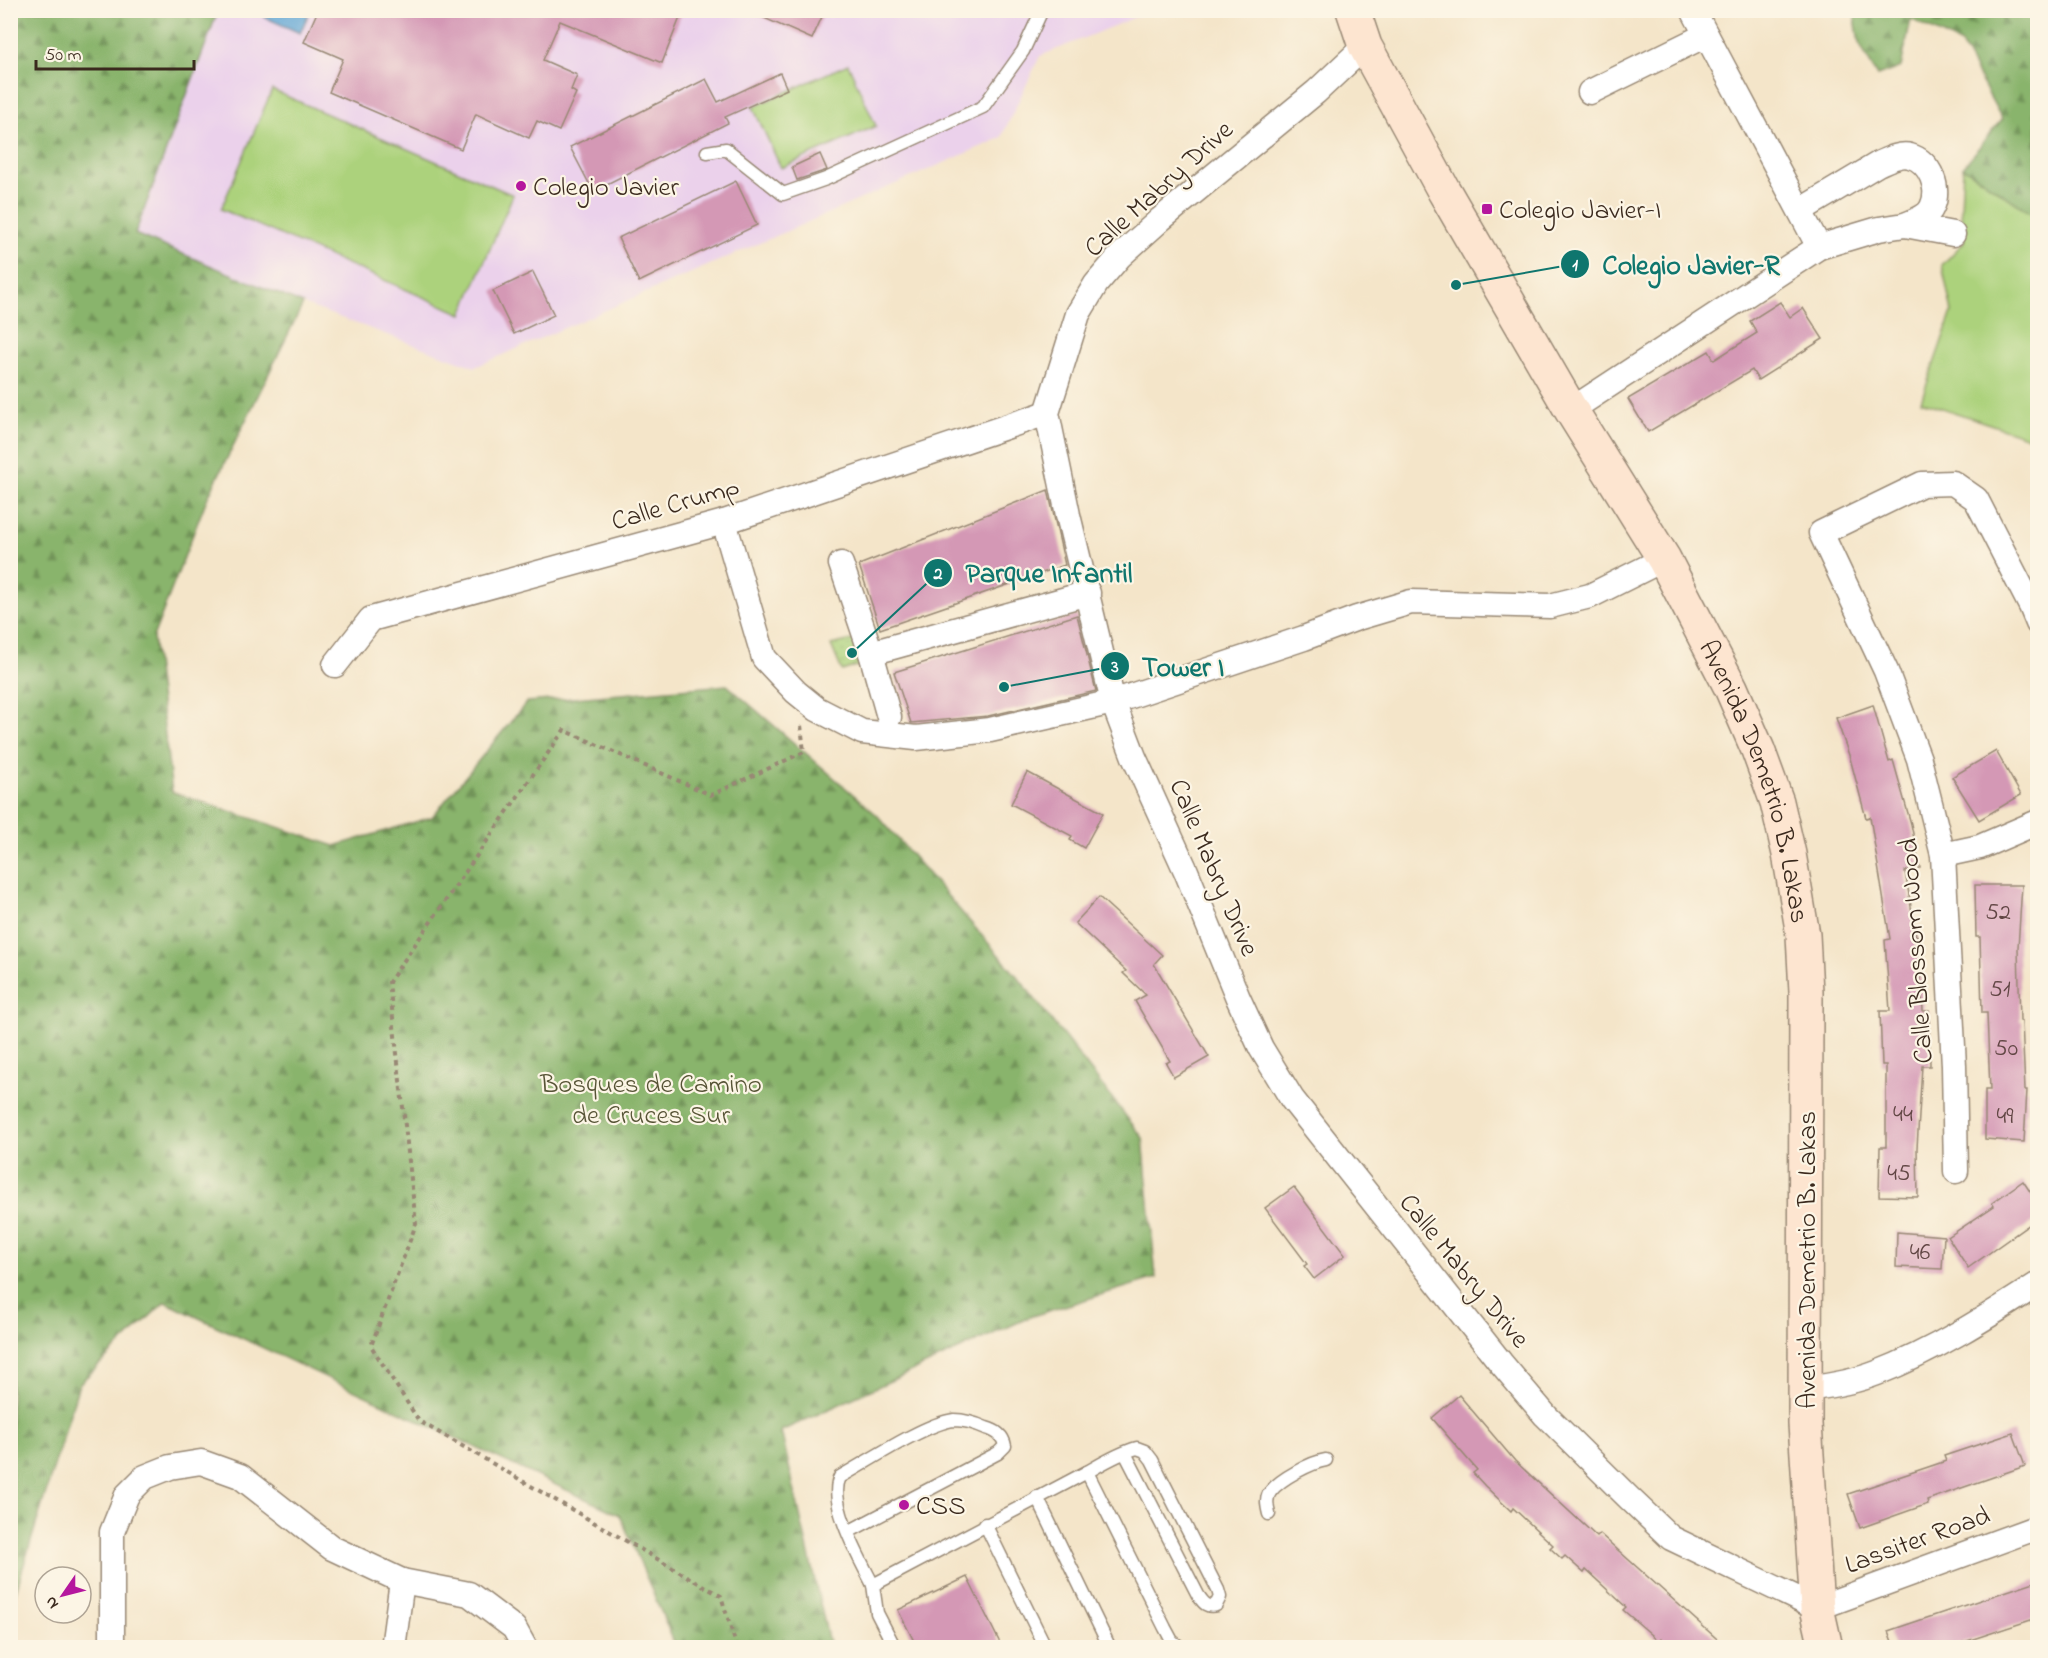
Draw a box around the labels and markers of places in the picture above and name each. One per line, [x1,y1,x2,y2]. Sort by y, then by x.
place label: Colegio Javier [533,169,680,208]
marker: Colegio Javier [514,179,528,193]
place label: Colegio Javier-I [1499,192,1661,231]
marker: Colegio Javier-I [1480,202,1494,216]
callout: Colegio Javier-R [1560,241,1792,287]
callout: Parque Infantil [923,550,1144,596]
callout: Tower I [1100,643,1237,689]
place label: CSS [916,1488,966,1527]
marker: CSS [897,1498,911,1512]

